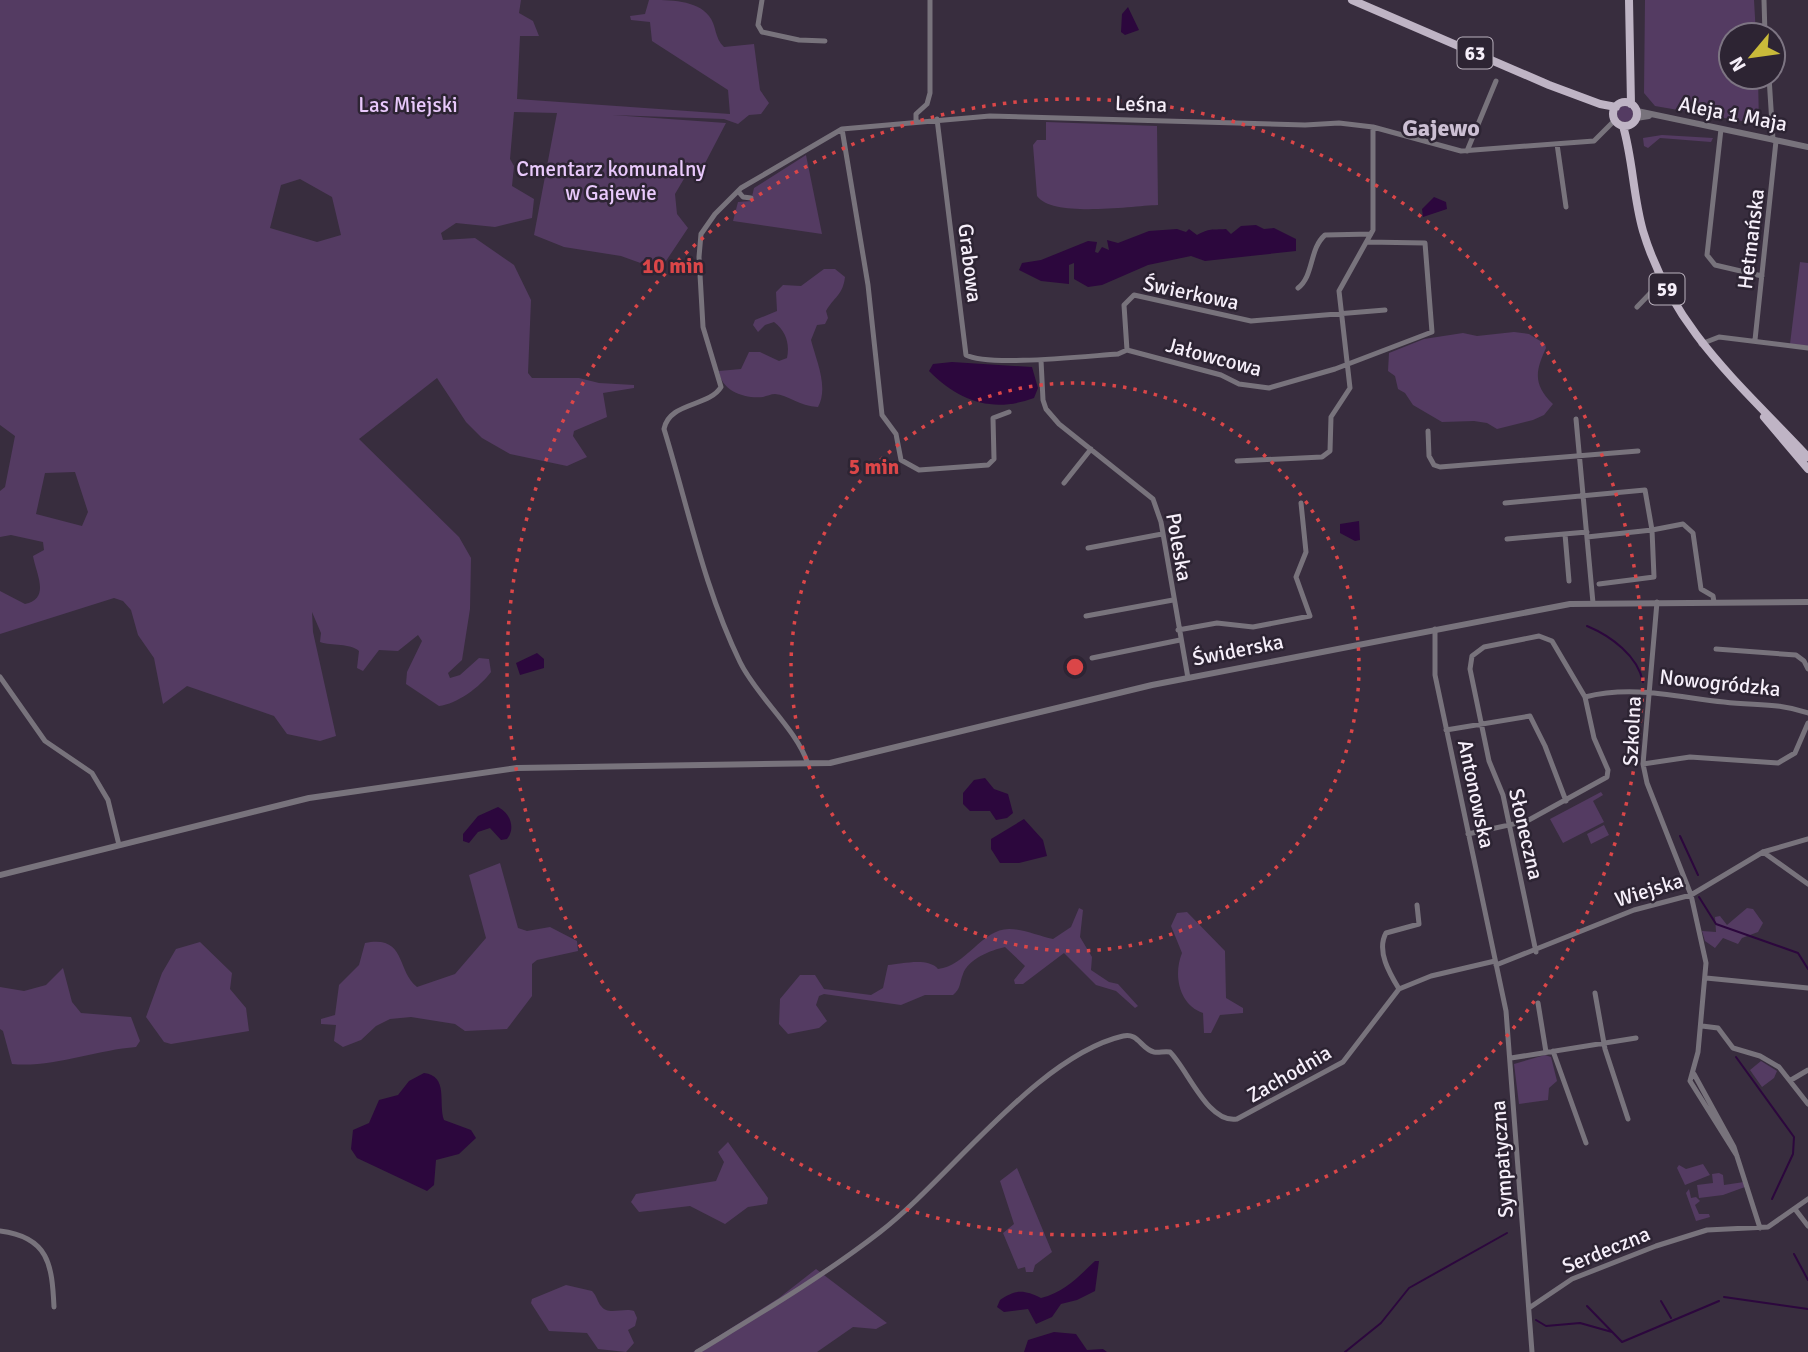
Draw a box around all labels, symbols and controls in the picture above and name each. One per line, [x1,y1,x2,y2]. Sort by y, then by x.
north arrow [1717,21,1787,91]
road number: 63 [1458,38,1492,68]
text: N [1724,52,1752,75]
street label: Leśna [1114,90,1168,118]
street label: Aleja 1 Maja [1676,91,1790,137]
park label: Las Miejski [358,92,458,118]
district label: Gajewo [1402,113,1480,143]
park label: Cmentarz komunalny w Gajewie [516,156,706,206]
street label: Hetmańska [1732,187,1770,291]
street label: Grabowa [952,222,988,304]
text: 10 min [642,253,704,279]
street label: Świerkowa [1141,270,1241,316]
road number: 59 [1650,274,1684,304]
street label: Jałowcowa [1163,332,1265,382]
text: 5 min [849,454,899,480]
street label: Poleska [1160,511,1198,583]
street label: Świderska [1190,628,1286,672]
centre of rings [1063,655,1087,679]
street label: Nowogródzka [1658,664,1782,702]
street label: Szkolna [1617,695,1647,767]
street label: Antonowska [1452,737,1500,851]
street label: Słoneczna [1503,786,1549,882]
street label: Wiejska [1612,867,1686,913]
street label: Zachodnia [1242,1039,1336,1109]
street label: Sympatyczna [1485,1099,1519,1219]
street label: Serdeczna [1558,1221,1654,1279]

